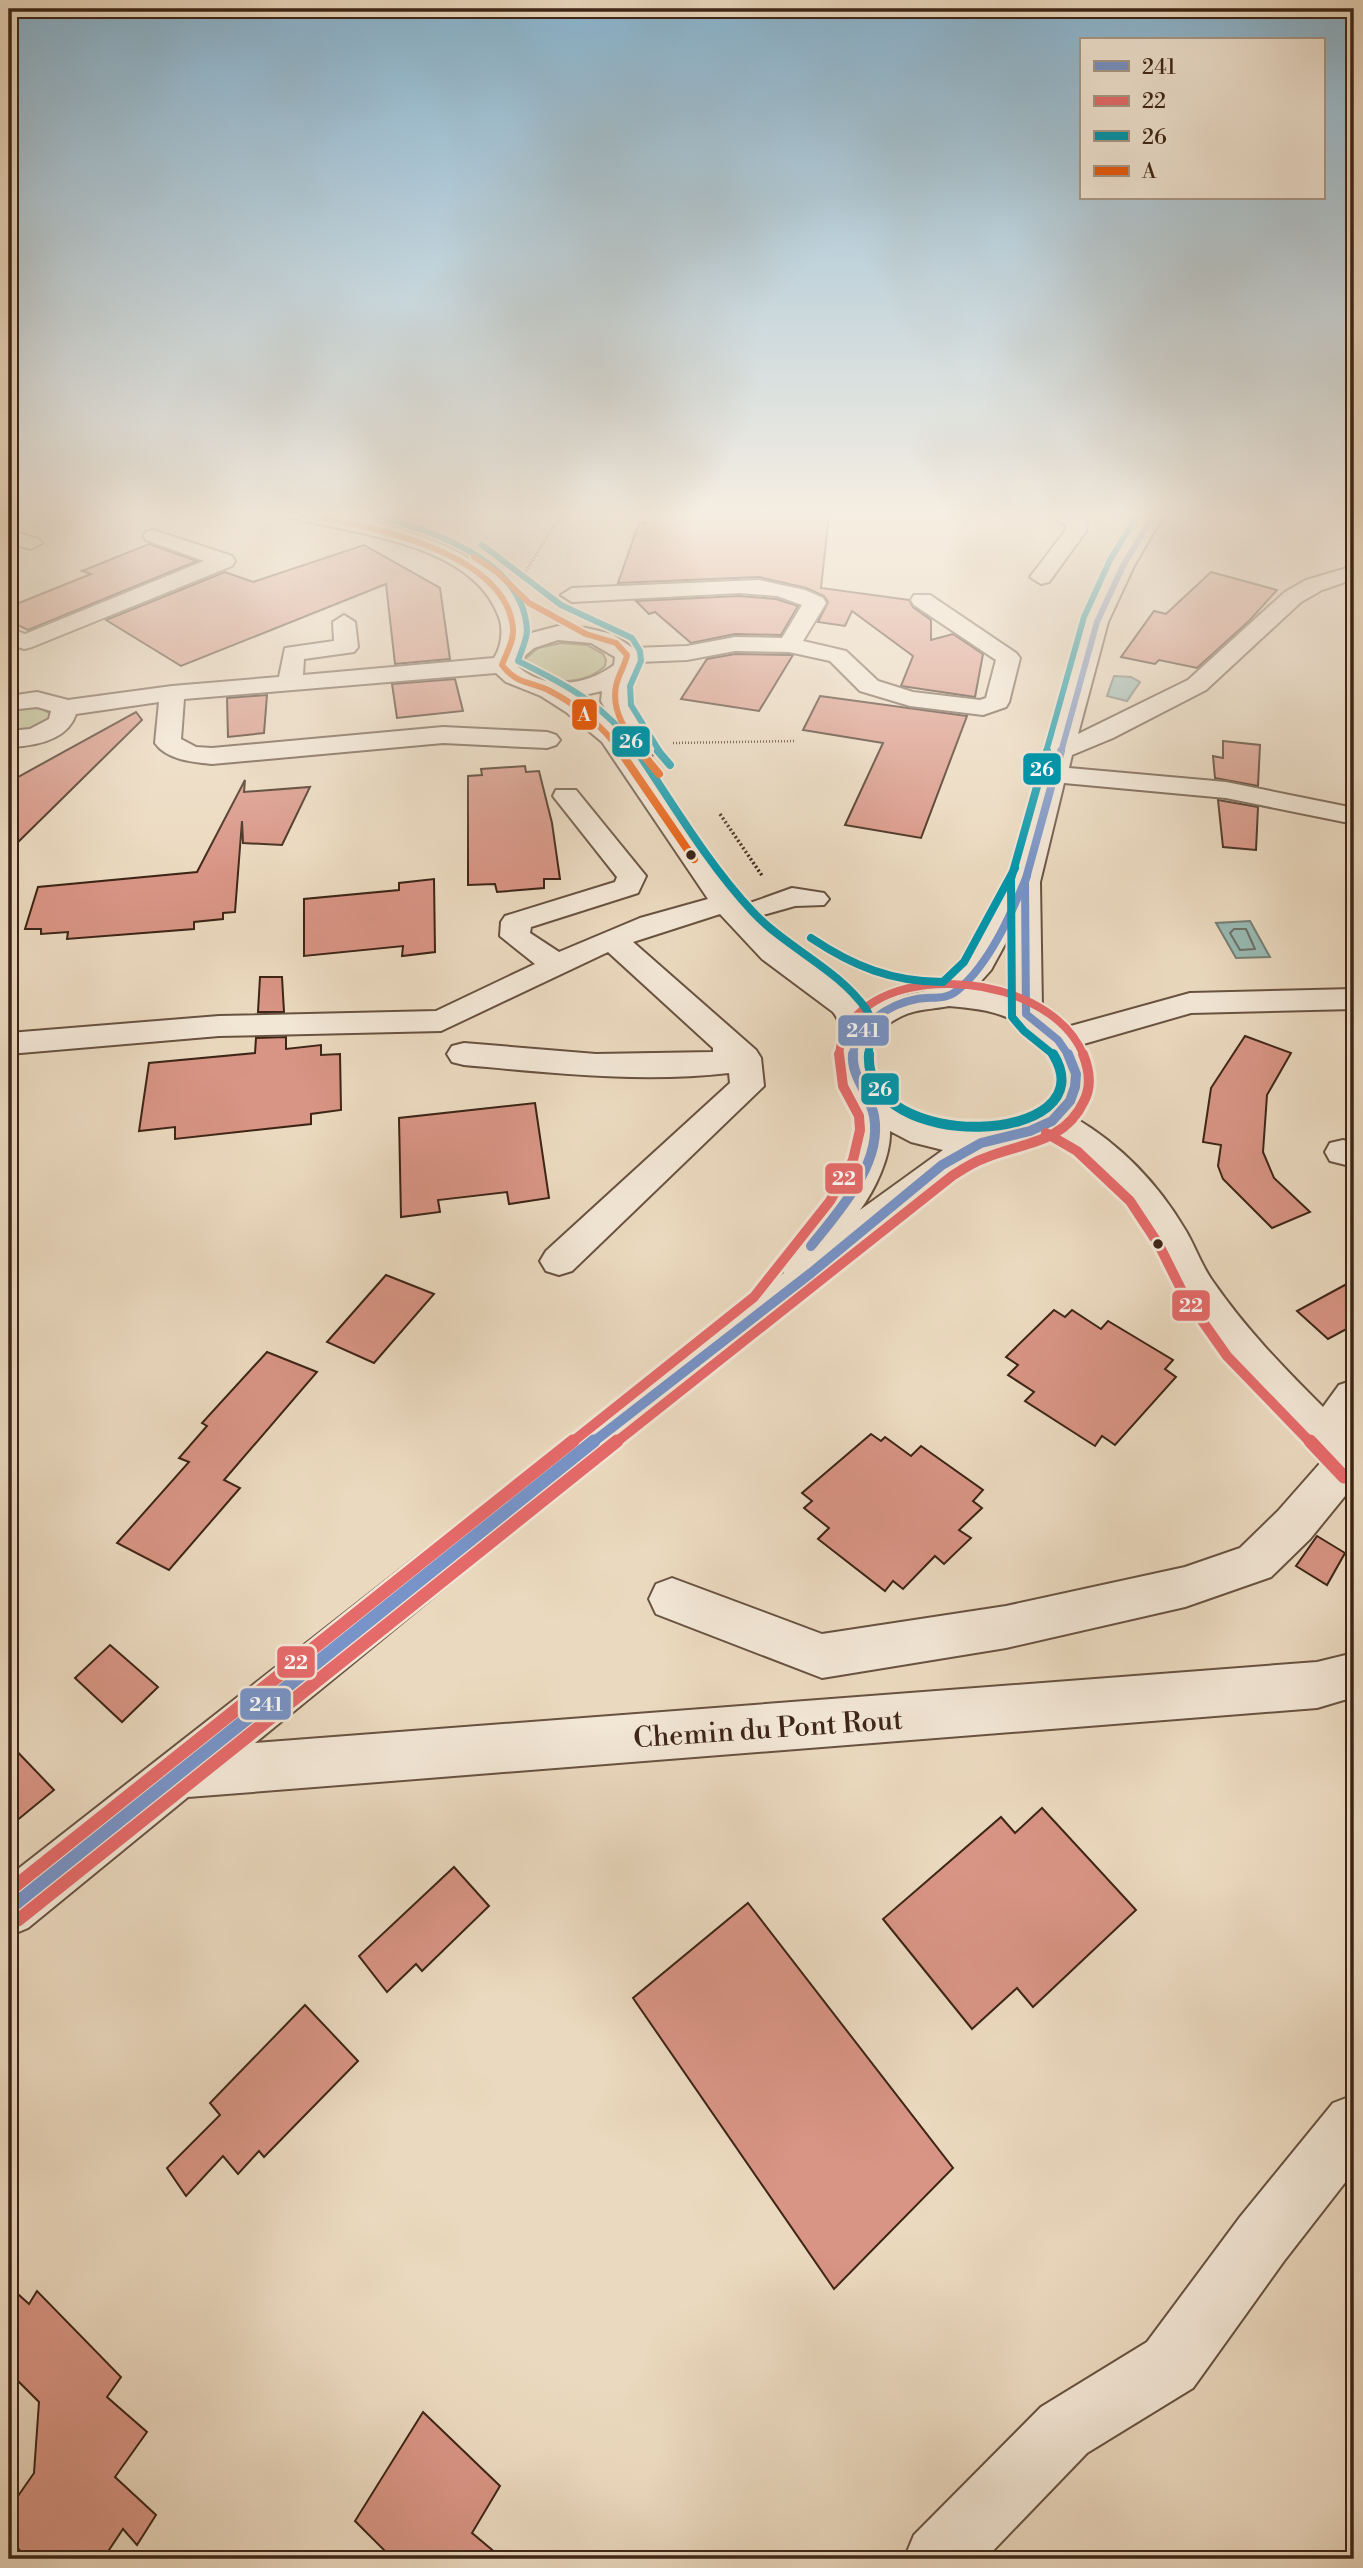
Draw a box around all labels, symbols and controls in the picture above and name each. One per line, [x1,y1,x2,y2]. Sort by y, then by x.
legend [1080,38,1324,200]
text: 241 [1142,55,1176,81]
text: 22 [1142,89,1166,115]
text: 26 [1142,125,1167,151]
text: A [1141,159,1157,185]
line badge: A [571,698,598,731]
text: A [576,703,591,727]
line badge: 26 [611,725,651,758]
text: 26 [619,730,643,754]
line badge: 26 [1022,752,1062,786]
text: 26 [1030,758,1054,782]
unlabelled marker [684,848,698,862]
line badge: 241 [837,1014,890,1047]
text: 241 [846,1019,880,1043]
line badge: 26 [860,1072,900,1106]
text: 26 [868,1078,892,1102]
line badge: 22 [824,1162,864,1195]
text: 22 [832,1167,856,1191]
unlabelled marker [1151,1237,1165,1251]
line badge: 22 [1171,1289,1211,1322]
text: 22 [1179,1294,1203,1318]
line badge: 22 [276,1645,316,1679]
text: 22 [284,1651,308,1675]
line badge: 241 [239,1687,292,1721]
text: 241 [249,1693,283,1717]
street label: Chemin du Pont Rout [632,1703,904,1756]

